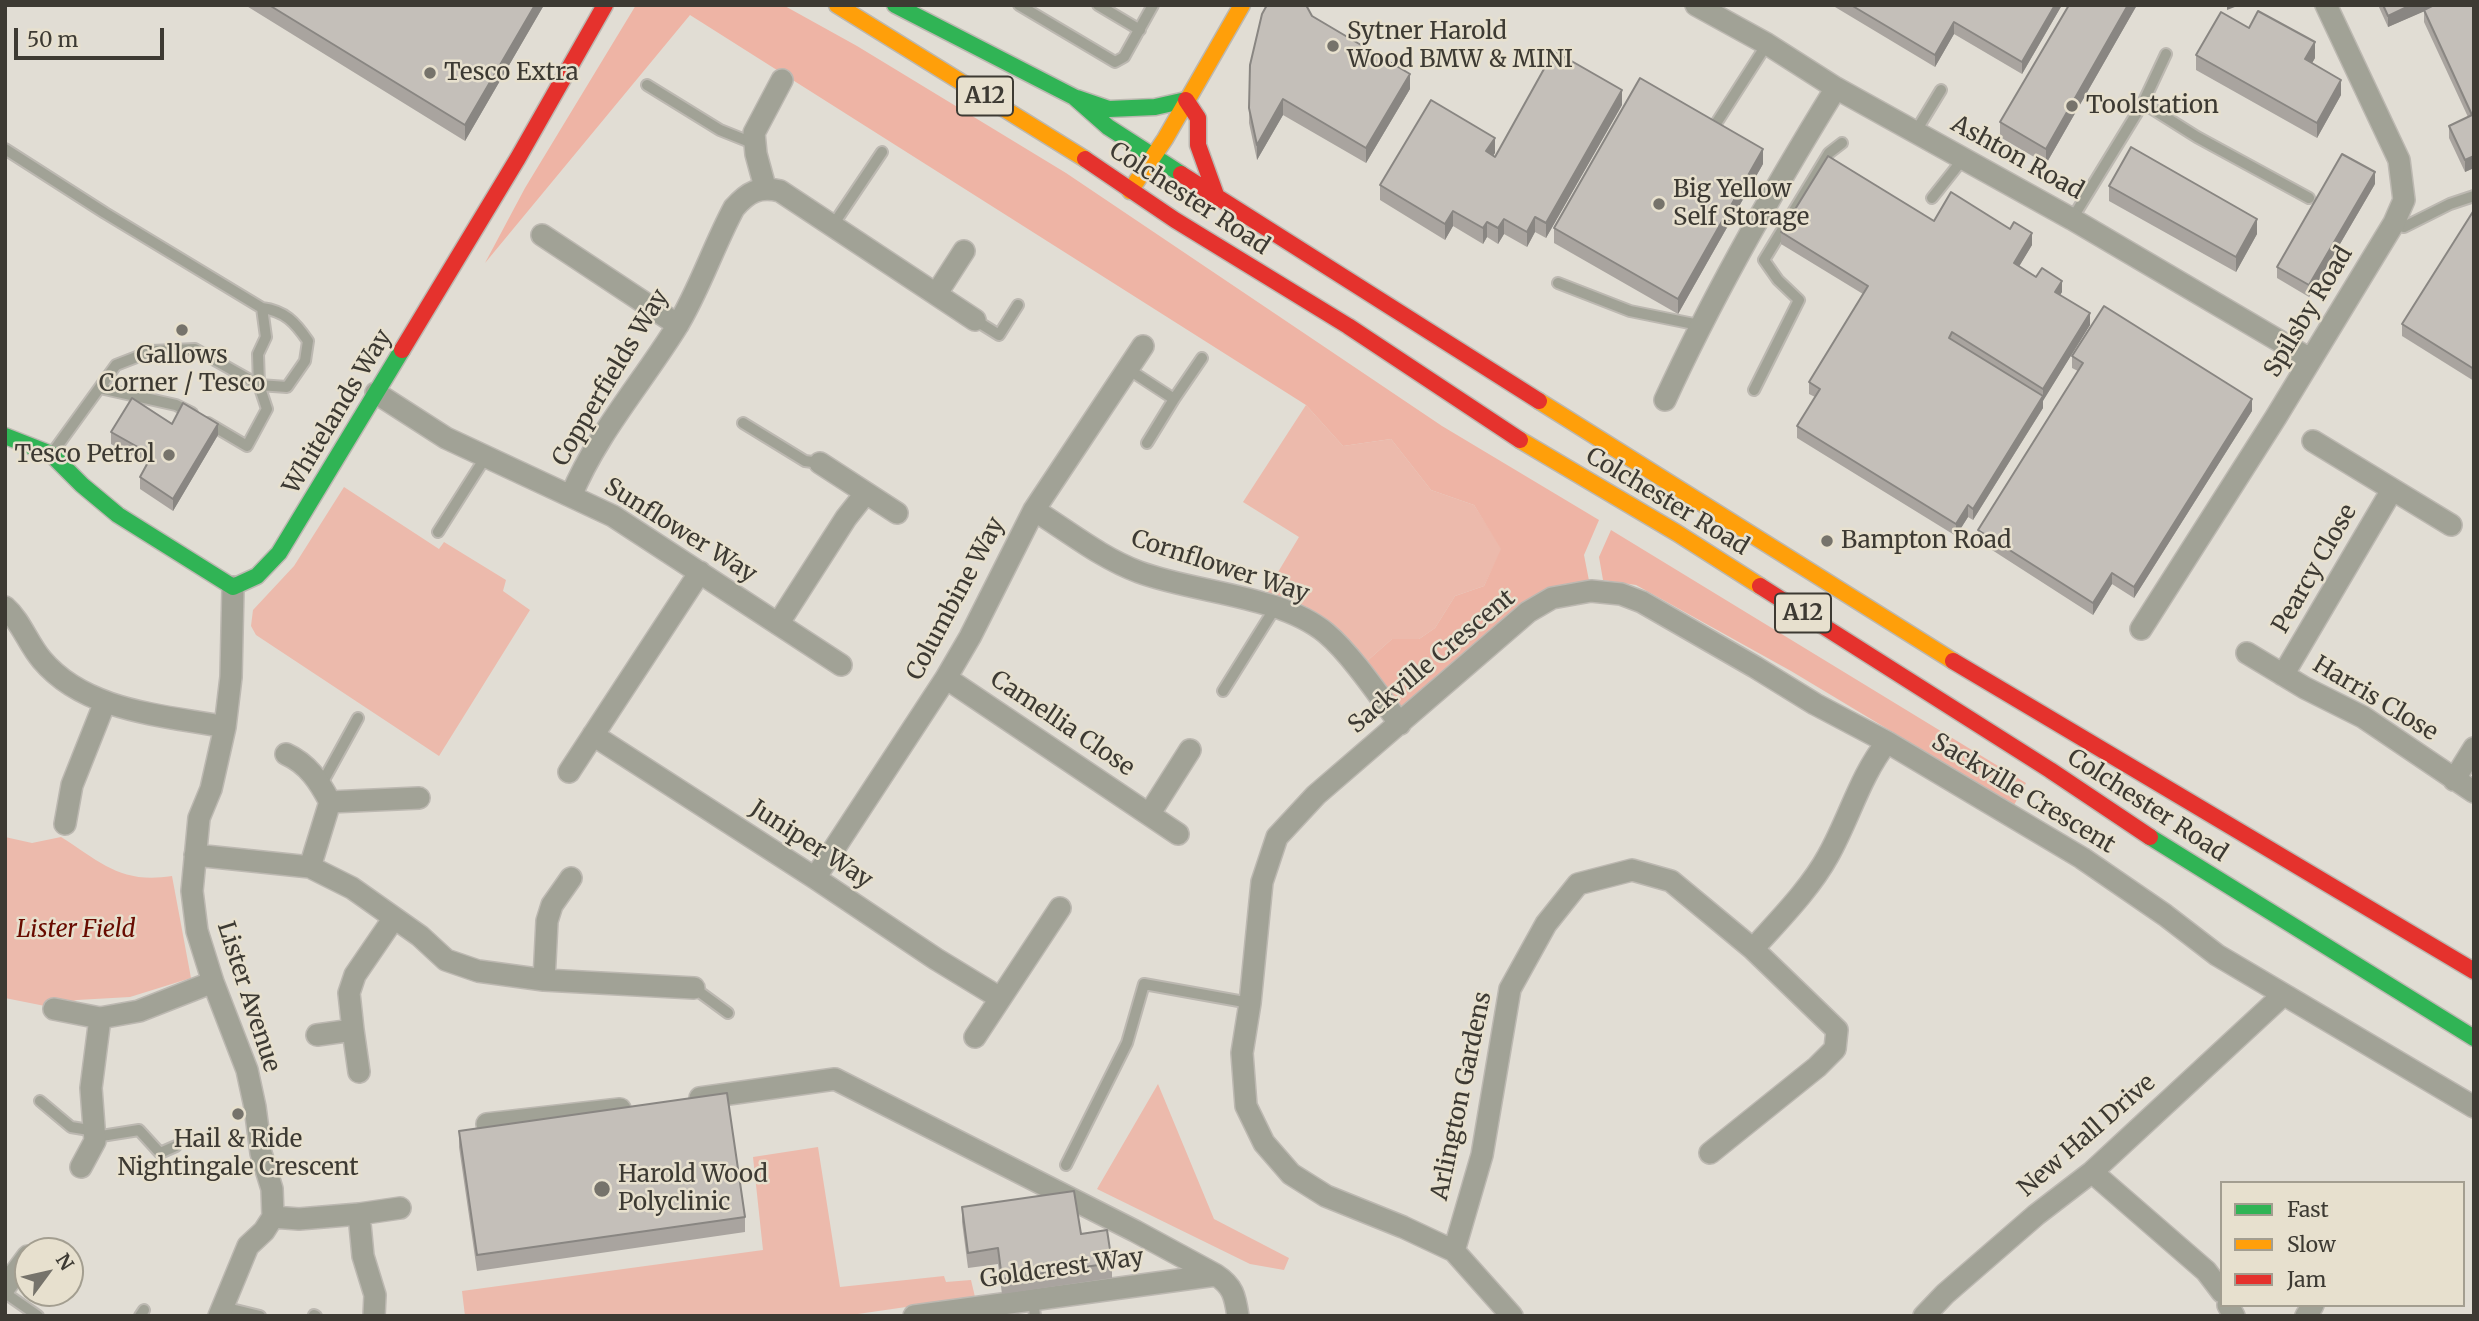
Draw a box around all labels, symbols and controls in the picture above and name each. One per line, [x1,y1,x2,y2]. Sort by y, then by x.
scale bar [18,14,168,58]
place label: Sytner Harold Wood BMW & MINI [1347,18,1573,74]
text: 50 m [27,26,78,53]
marker: Sytner Harold Wood BMW & MINI [1325,38,1341,54]
place label: Tesco Extra [444,59,579,87]
marker: Tesco Extra [422,65,438,81]
road number: A12 [957,76,1013,116]
place label: Toolstation [2086,92,2219,120]
marker: Toolstation [2064,98,2080,114]
street label: Ashton Road [1946,110,2088,206]
street label: Colchester Road [1104,137,1274,261]
place label: Big Yellow Self Storage [1673,176,1809,232]
marker: Big Yellow Self Storage [1651,196,1667,212]
street label: Spilsby Road [2259,241,2359,383]
street label: Copperfields Way [547,284,675,472]
marker: Gallows Corner / Tesco [174,322,190,338]
street label: Whitelands Way [278,325,398,499]
place label: Gallows Corner / Tesco [99,342,265,398]
place label: Tesco Petrol [14,441,155,469]
street label: Colchester Road [1580,442,1754,562]
marker: Tesco Petrol [161,447,177,463]
street label: Sunflower Way [598,473,762,589]
street label: Pearcy Close [2267,500,2363,638]
street label: Columbine Way [901,513,1011,685]
street label: Cornflower Way [1127,525,1313,609]
place label: Bampton Road [1841,527,2011,555]
marker: Bampton Road [1819,533,1835,549]
street label: Sackville Crescent [1343,584,1521,740]
road number: A12 [1775,594,1831,632]
street label: Harris Close [2307,651,2443,747]
street label: Camellia Close [984,665,1140,783]
street label: Sackville Crescent [1926,728,2120,860]
street label: Colchester Road [2062,744,2232,868]
street label: Juniper Way [744,795,878,895]
park label: Lister Field [17,916,135,944]
street label: Lister Avenue [210,918,286,1076]
street label: Arlington Gardens [1426,989,1498,1203]
street label: New Hall Drive [2013,1069,2161,1203]
marker: Hail & Ride Nightingale Crescent [230,1106,246,1122]
place label: Hail & Ride Nightingale Crescent [117,1126,359,1182]
place label: Harold Wood Polyclinic [618,1161,768,1217]
marker: Harold Wood Polyclinic [592,1179,612,1199]
legend [2220,1181,2465,1307]
text: Fast [2287,1196,2329,1223]
text: Slow [2287,1231,2336,1258]
north arrow [14,1237,84,1307]
street label: Goldcrest Way [978,1243,1146,1295]
text: N [51,1249,79,1274]
text: Jam [2287,1266,2326,1293]

